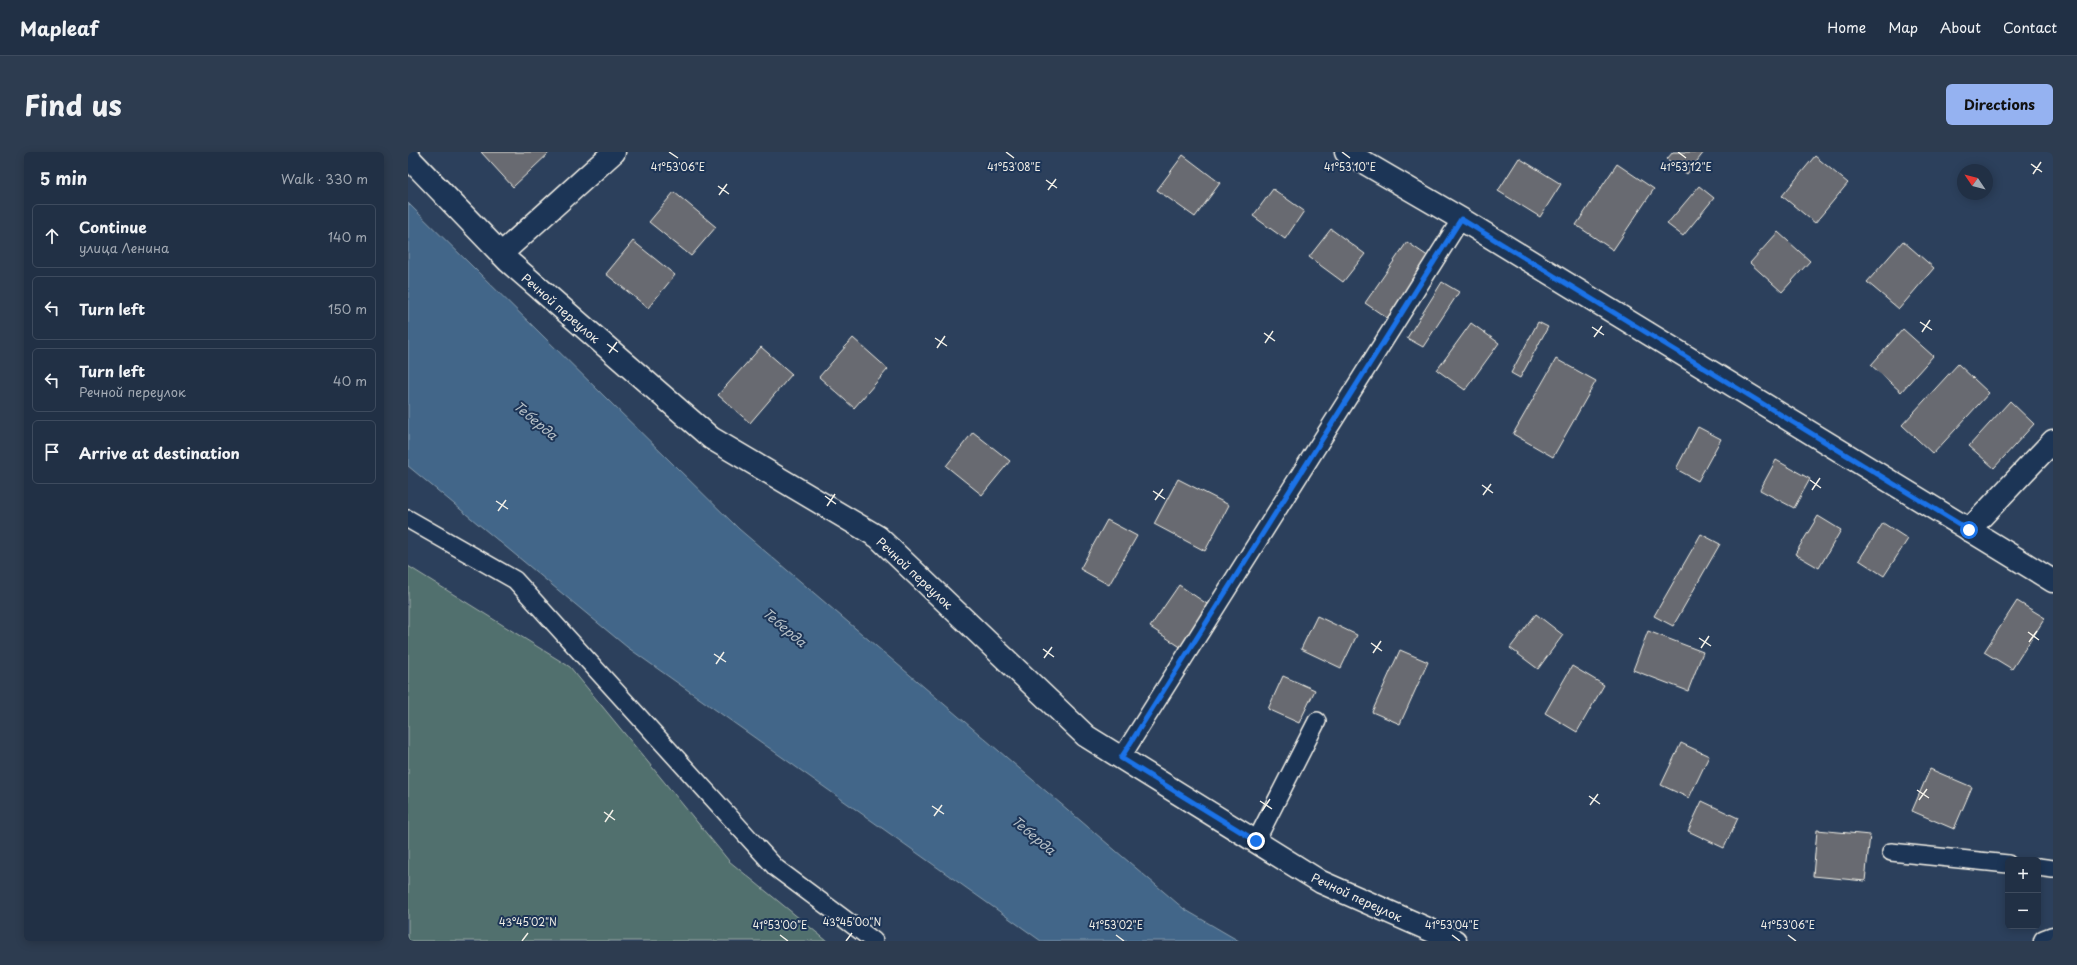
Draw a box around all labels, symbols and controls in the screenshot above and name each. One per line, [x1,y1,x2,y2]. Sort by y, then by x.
text: Mapleaf [20,14,98,42]
text: Home [1827,17,1866,38]
text: Map [1888,17,1918,38]
text: About [1940,17,1981,38]
text: Contact [2003,17,2057,38]
text: Find us [24,83,122,126]
button: Directions [1946,84,2053,125]
text: 41°53'06"E [651,159,705,174]
text: 41°53'08"E [987,159,1041,174]
text: 41°53'10"E [1324,159,1376,174]
text: 41°53'12"E [1660,159,1712,174]
north arrow [1957,164,1993,200]
text: 5 min [40,165,87,191]
text: Walk · 330 m [281,169,368,188]
text: Continue [79,215,147,238]
icon: ahead [41,225,63,247]
text: 140 m [328,227,367,246]
text: улица Ленина [79,238,169,257]
street label: Речной переулок [518,269,605,348]
icon: left [41,297,63,319]
text: Turn left [79,297,145,320]
text: 150 m [328,299,367,318]
text: Turn left [79,359,145,382]
icon: left [41,369,63,391]
text: 40 m [333,371,367,390]
text: Речной переулок [79,382,186,401]
water label: Теберда [510,396,563,444]
icon: arrive [41,441,63,463]
text: Arrive at destination [79,441,240,464]
route start [1960,521,1978,539]
street label: Речной переулок [873,533,958,614]
water label: Теберда [759,603,812,651]
water label: Теберда [1008,811,1061,859]
route end [1247,832,1265,850]
map controls [2005,857,2041,929]
button: + [2005,857,2041,893]
street label: Речной переулок [1309,868,1406,926]
button: − [2005,893,2041,929]
text: 43°45'02"N [499,914,557,929]
text: 43°45'00"N [823,914,881,929]
text: 41°53'00"E [753,917,807,932]
text: 41°53'02"E [1089,917,1143,932]
text: 41°53'04"E [1425,917,1479,932]
text: 41°53'06"E [1761,917,1815,932]

